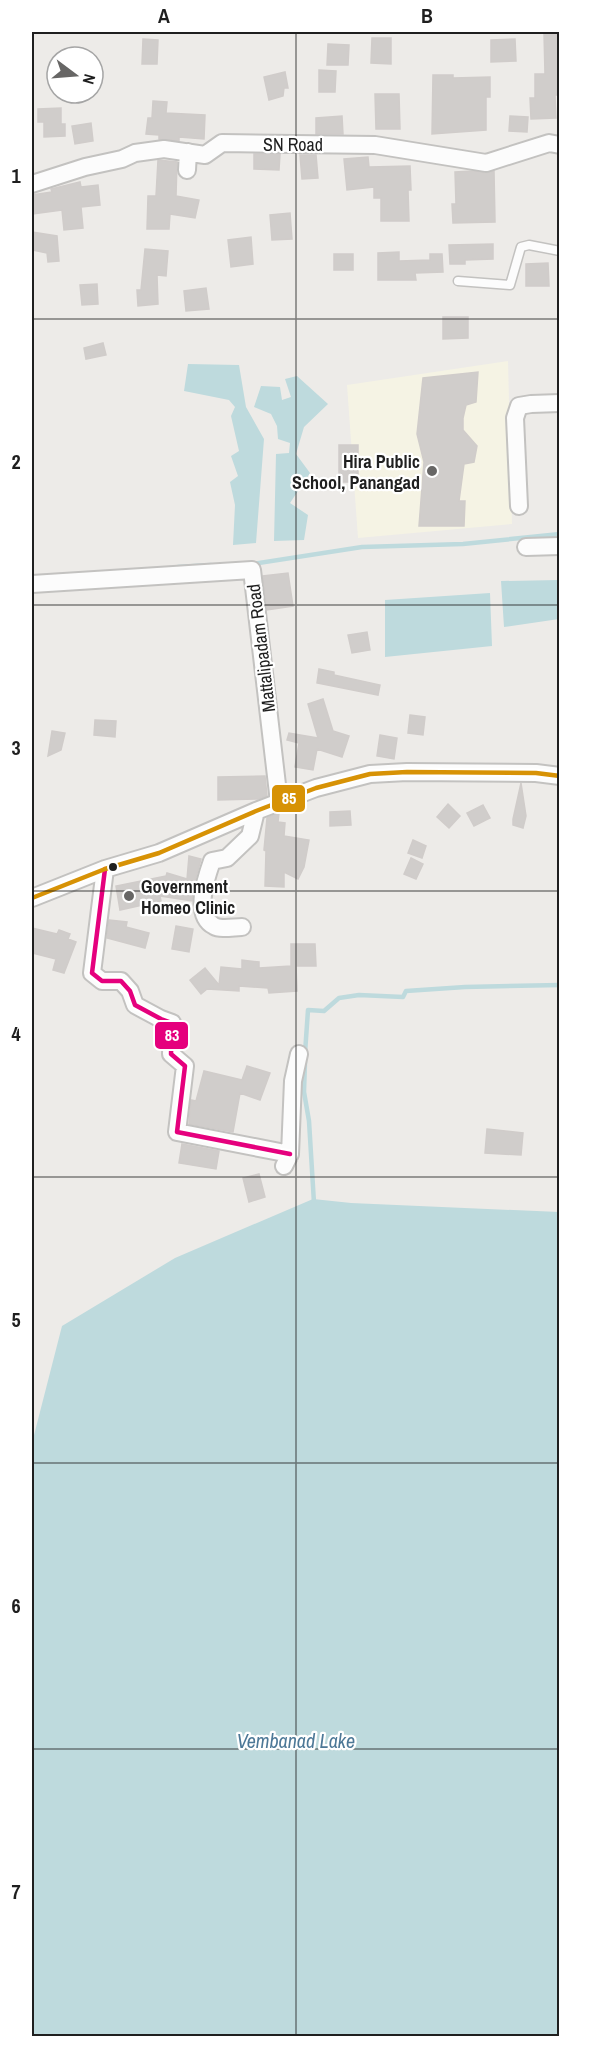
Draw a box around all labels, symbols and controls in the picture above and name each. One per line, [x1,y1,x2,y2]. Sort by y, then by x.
text: A [158,2,170,29]
text: B [421,2,433,29]
north arrow [45,45,105,105]
text: N [78,72,101,87]
street label: SN Road [263,132,323,157]
text: 1 [11,162,21,189]
text: 2 [11,448,21,475]
place label: Hira Public School, Panangad [292,449,420,495]
marker: Hira Public School, Panangad [425,464,439,478]
street label: Mattalipadam Road [241,583,281,713]
text: 3 [11,734,21,761]
line badge: 85 [271,784,306,813]
text: 85 [282,787,296,809]
unlabelled marker [107,861,119,873]
place label: Government Homeo Clinic [141,874,235,920]
marker: Government Homeo Clinic [122,889,136,903]
text: 4 [11,1020,21,1047]
line badge: 83 [154,1021,189,1050]
text: 83 [165,1024,179,1046]
text: 5 [11,1306,21,1333]
text: 6 [11,1592,21,1619]
water label: Vembanad Lake [237,1727,355,1754]
text: 7 [11,1878,21,1905]

